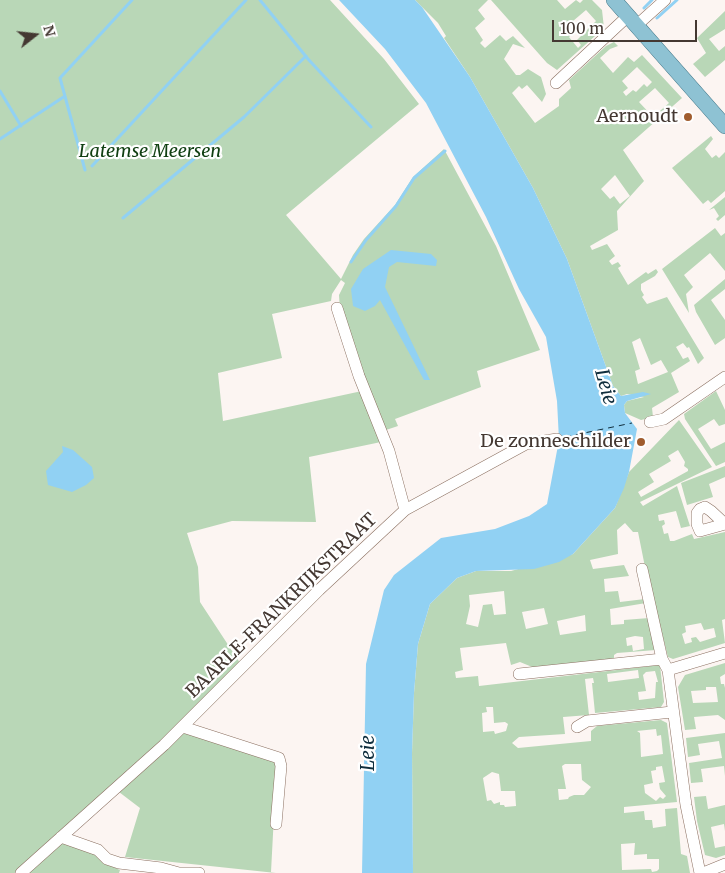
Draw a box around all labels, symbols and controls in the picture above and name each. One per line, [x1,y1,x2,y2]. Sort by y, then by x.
north arrow [10,10,60,60]
scale bar [555,10,700,42]
text: 100 m [560,19,604,38]
text: N [39,23,60,39]
place label: Aernoudt [596,106,678,128]
marker: Aernoudt [682,111,694,123]
park label: Latemse Meersen [79,141,221,163]
water label: Leie [589,367,621,407]
place label: De zonneschilder [480,431,631,453]
marker: De zonneschilder [635,436,647,448]
street label: BAARLE-FRANKRIJKSTRAAT [182,509,382,703]
water label: Leie [358,735,380,771]

